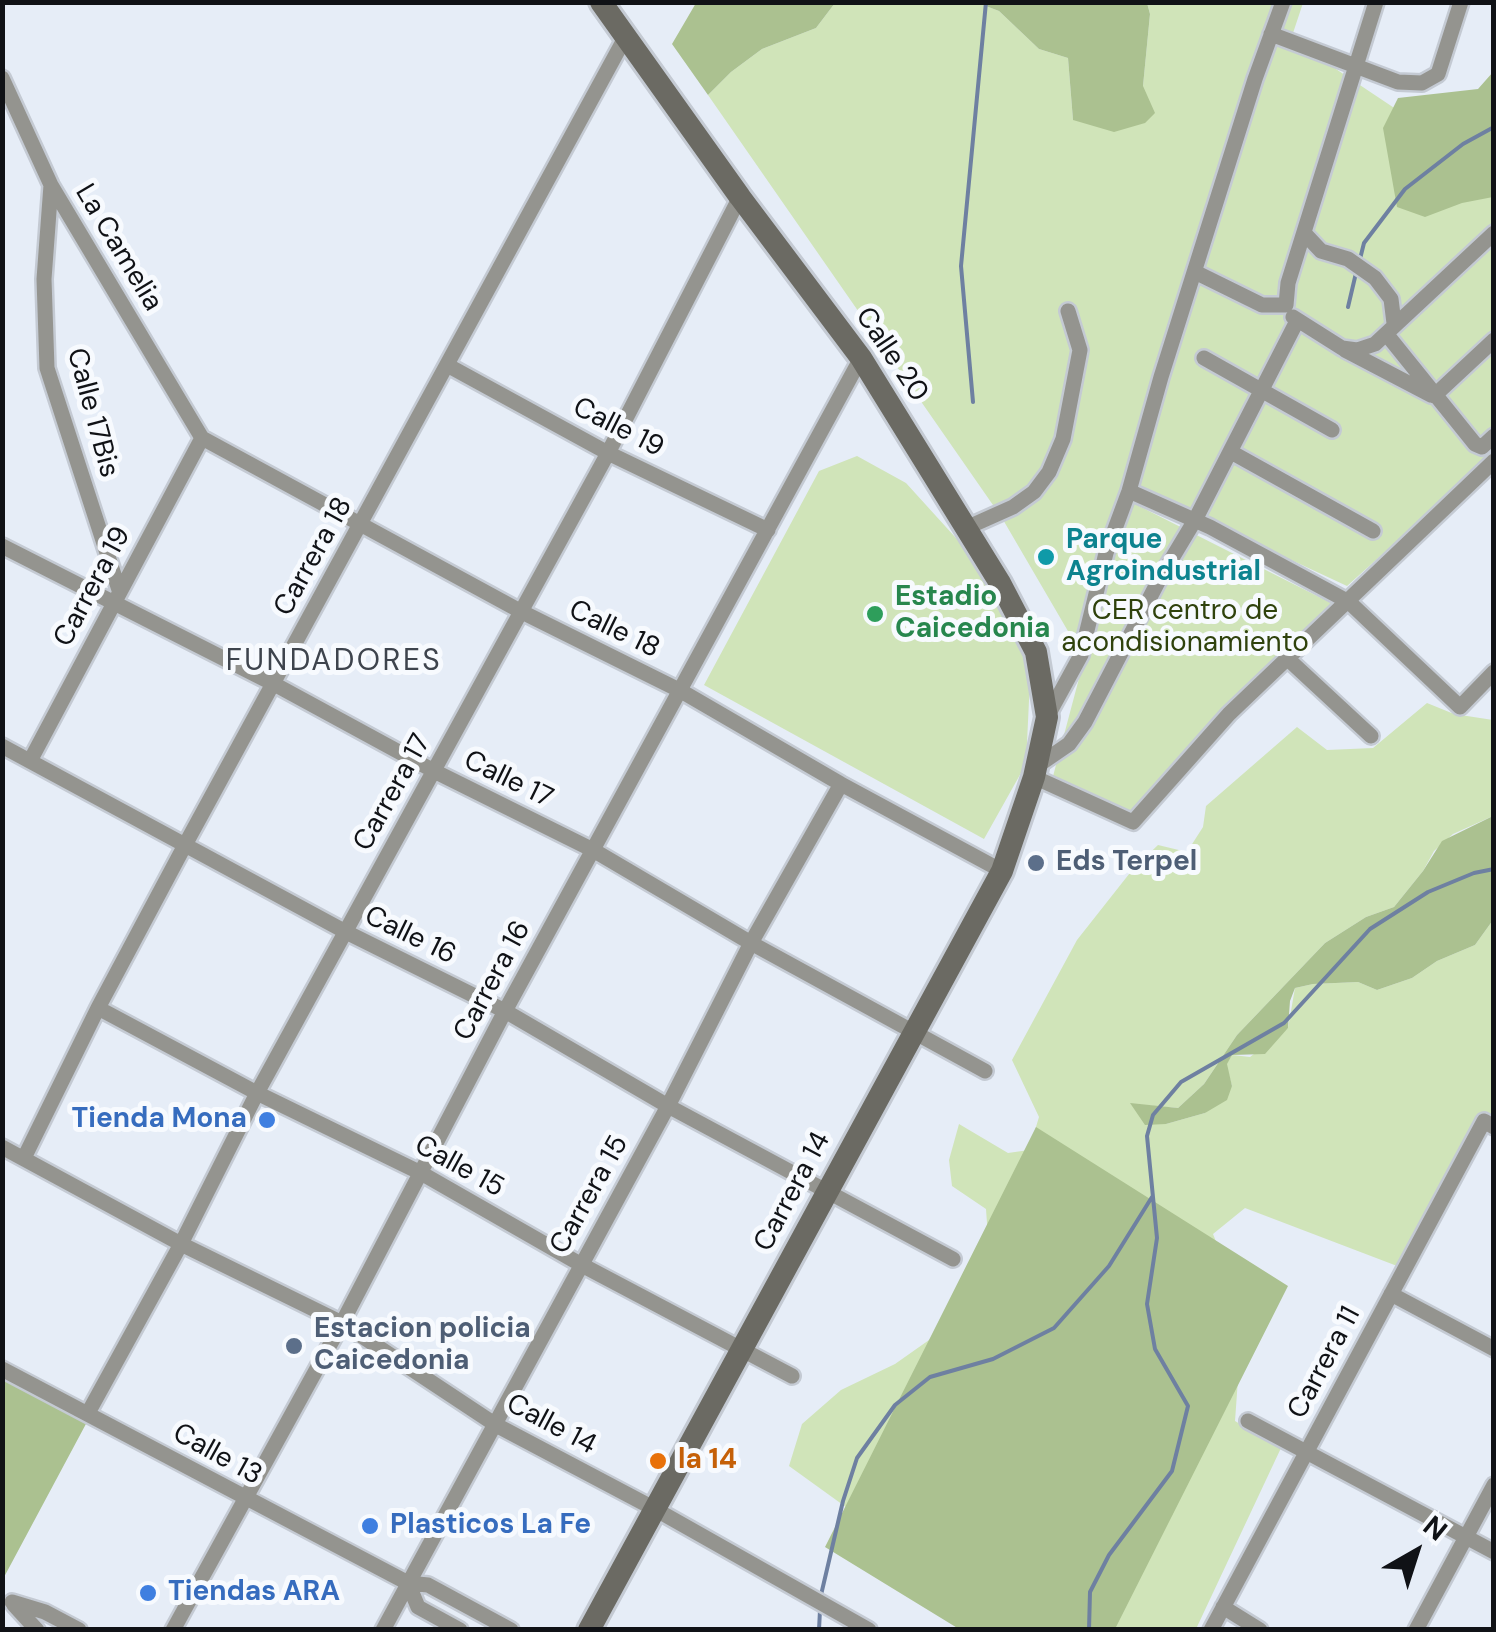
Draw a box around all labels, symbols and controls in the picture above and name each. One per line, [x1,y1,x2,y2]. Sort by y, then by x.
street label: La Camelia [67,179,169,317]
street label: Calle 20 [847,302,935,408]
street label: Calle 17Bis [59,345,125,481]
street label: Calle 19 [567,391,669,465]
street label: Carrera 18 [268,492,360,622]
street label: Carrera 19 [47,521,139,653]
place label: Parque Agroindustrial [1066,524,1261,590]
marker: Parque Agroindustrial [1035,546,1057,568]
place label: Estadio Caicedonia [895,581,1050,647]
street label: Calle 18 [563,594,665,666]
park label: CER centro de acondisionamiento [1061,595,1309,661]
marker: Estadio Caicedonia [864,603,886,625]
district label: FUNDADORES [226,644,442,680]
street label: Carrera 17 [347,729,439,857]
street label: Calle 17 [458,744,558,816]
place label: Eds Terpel [1056,846,1197,880]
marker: Eds Terpel [1025,852,1047,874]
street label: Calle 16 [359,900,461,972]
street label: Carrera 16 [447,915,539,1047]
place label: Tienda Mona [72,1103,247,1137]
marker: Tienda Mona [256,1109,278,1131]
street label: Carrera 14 [748,1127,838,1257]
street label: Calle 15 [408,1129,510,1205]
street label: Carrera 15 [544,1130,636,1260]
street label: Carrera 11 [1282,1301,1368,1425]
place label: Estacion policia Caicedonia [314,1313,531,1379]
marker: Estacion policia Caicedonia [283,1335,305,1357]
street label: Calle 14 [500,1387,602,1463]
street label: Calle 13 [167,1417,267,1493]
place label: la 14 [678,1444,737,1478]
marker: la 14 [647,1450,669,1472]
north arrow [1366,1502,1466,1602]
text: N [1416,1507,1455,1549]
place label: Plasticos La Fe [390,1509,591,1543]
marker: Plasticos La Fe [359,1515,381,1537]
place label: Tiendas ARA [168,1576,340,1610]
marker: Tiendas ARA [137,1582,159,1604]

